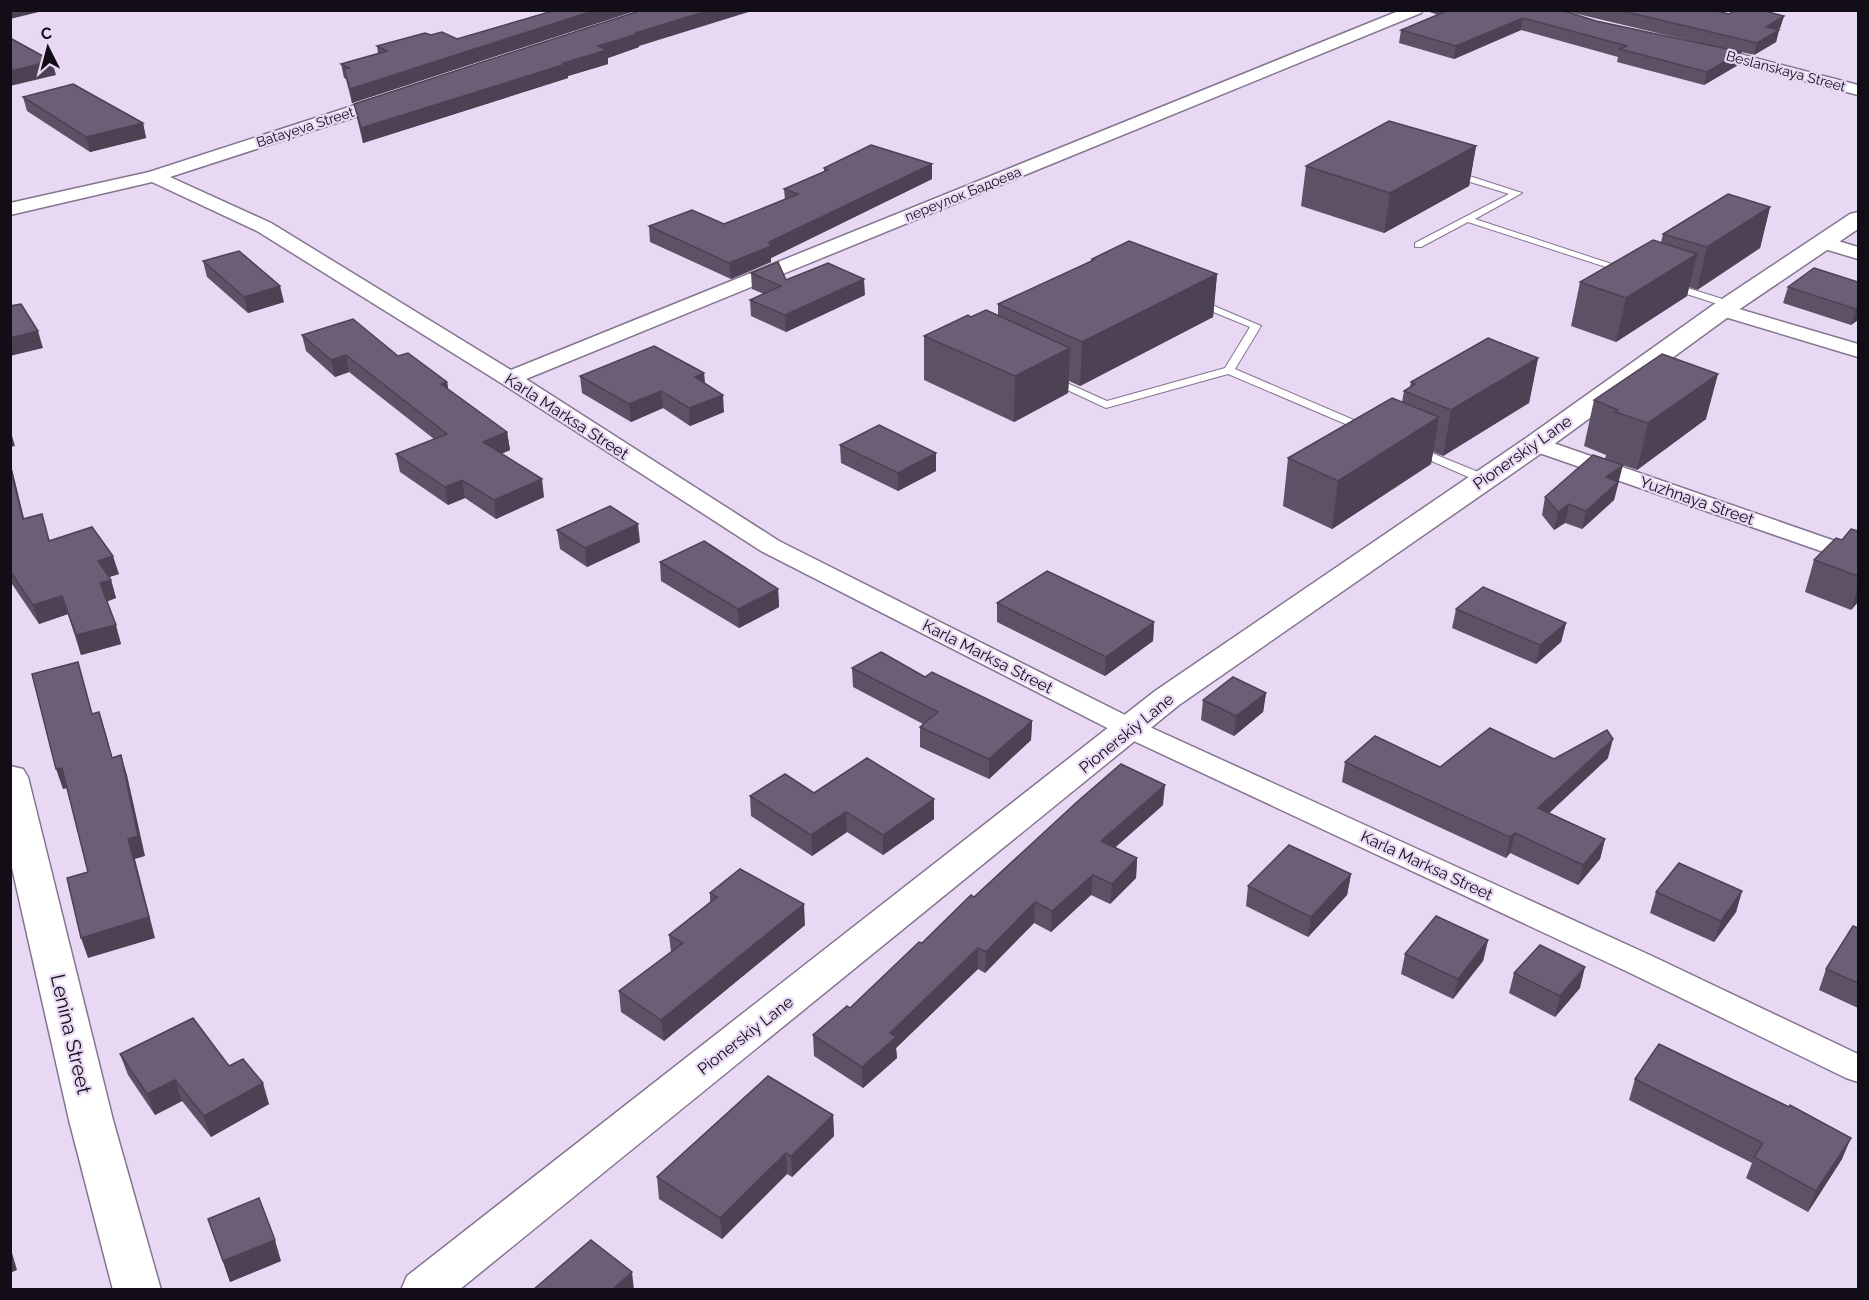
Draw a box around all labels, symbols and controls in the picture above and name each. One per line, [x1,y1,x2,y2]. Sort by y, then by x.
north arrow [18,18,78,78]
text: С [40,24,53,44]
street label: Beslanskaya Street [1725,47,1848,95]
street label: Batayeva Street [254,104,356,150]
street label: переулок Бадоева [902,163,1024,225]
street label: Karla Marksa Street [501,369,633,464]
street label: Pionerskiy Lane [1469,411,1575,493]
street label: Yuzhnaya Street [1637,472,1757,529]
street label: Karla Marksa Street [920,615,1057,698]
street label: Pionerskiy Lane [1075,689,1177,777]
street label: Karla Marksa Street [1358,827,1496,905]
street label: Lenina Street [46,972,97,1097]
street label: Pionerskiy Lane [694,992,797,1079]

